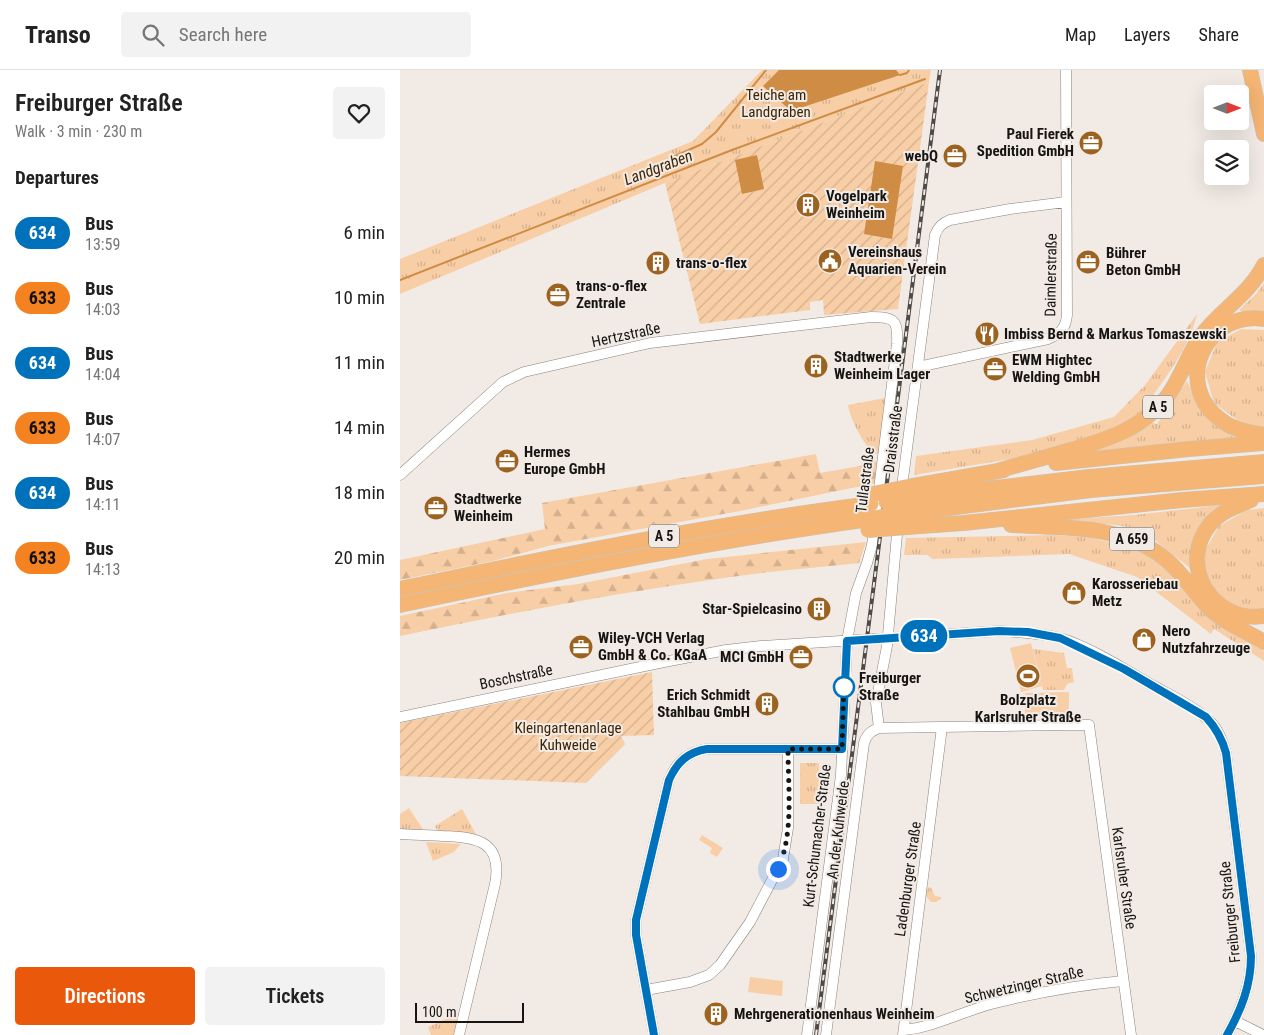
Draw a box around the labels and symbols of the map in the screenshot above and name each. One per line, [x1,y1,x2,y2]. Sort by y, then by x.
north arrow [1204,85,1249,130]
park label: Teiche am Landgraben [741,86,811,121]
place label: Paul Fierek Spedition GmbH [977,125,1075,160]
office icon: Paul Fierek Spedition GmbH [1078,130,1104,156]
office icon: webQ [942,143,968,169]
water label: Landgraben [621,146,695,189]
place label: webQ [905,147,938,165]
place label: Vogelpark Weinheim [826,187,888,222]
building icon: Vogelpark Weinheim [795,192,821,218]
street label: Daimlerstraße [1041,233,1061,317]
place label: Vereinshaus Aquarien-Verein [848,243,946,278]
place label: Bührer Beton GmbH [1106,244,1181,279]
public building icon: Vereinshaus Aquarien-Verein [817,248,843,274]
office icon: Bührer Beton GmbH [1075,249,1101,275]
building icon: trans-o-flex [645,250,671,276]
place label: trans-o-flex [676,254,747,272]
place label: trans-o-flex Zentrale [576,277,647,312]
office icon: trans-o-flex Zentrale [545,282,571,308]
street label: Hertzstraße [590,319,662,351]
restaurant icon: Imbiss Bernd & Markus Tomaszewski [974,321,1000,347]
place label: Imbiss Bernd & Markus Tomaszewski [1004,325,1226,343]
place label: Stadtwerke Weinheim Lager [834,348,930,383]
place label: EWM Hightec Welding GmbH [1012,351,1100,386]
building icon: Stadtwerke Weinheim Lager [803,353,829,379]
office icon: EWM Hightec Welding GmbH [982,356,1008,382]
road number: A 5 [1143,396,1173,418]
street label: Draisstraße [880,404,906,474]
place label: Hermes Europe GmbH [524,443,605,478]
street label: Tullastraße [852,446,878,514]
office icon: Hermes Europe GmbH [494,448,520,474]
place label: Stadtwerke Weinheim [454,490,522,525]
office icon: Stadtwerke Weinheim [423,495,449,521]
road number: A 5 [649,524,679,548]
road number: A 659 [1110,528,1154,550]
place label: Karosseriebau Metz [1092,575,1178,610]
shop icon: Karosseriebau Metz [1061,580,1087,606]
building icon: Star-Spielcasino [806,596,832,622]
place label: Star-Spielcasino [702,600,802,618]
line badge: 634 [895,620,953,652]
place label: Nero Nutzfahrzeuge [1162,622,1250,657]
shop icon: Nero Nutzfahrzeuge [1131,627,1157,653]
place label: Wiley-VCH Verlag GmbH & Co. KGaA [598,629,707,664]
office icon: Wiley-VCH Verlag GmbH & Co. KGaA [568,634,594,660]
office icon: MCI GmbH [788,644,814,670]
place label: MCI GmbH [720,648,784,666]
street label: Boschstraße [478,660,554,694]
sports icon: Bolzplatz Karlsruher Straße [1015,663,1041,689]
place label: Freiburger Straße [859,669,921,704]
marker: Freiburger Straße [833,676,855,698]
place label: Erich Schmidt Stahlbau GmbH [657,686,750,721]
building icon: Erich Schmidt Stahlbau GmbH [754,691,780,717]
place label: Bolzplatz Karlsruher Straße [975,691,1081,726]
park label: Kleingartenanlage Kuhweide [514,719,622,754]
street label: Kurt-Schumacher-Straße [799,763,835,909]
street label: An der Kuhweide [823,780,853,880]
street label: Ladenburger Straße [891,820,925,938]
street label: Karlsruher Straße [1108,826,1140,930]
your location [766,857,791,882]
street label: Freiburger Straße [1216,860,1244,964]
street label: Schwetzinger Straße [963,963,1085,1007]
scale bar [415,1000,524,1023]
building icon: Mehrgenerationenhaus Weinheim [703,1001,729,1027]
place label: Mehrgenerationenhaus Weinheim [734,1005,935,1023]

